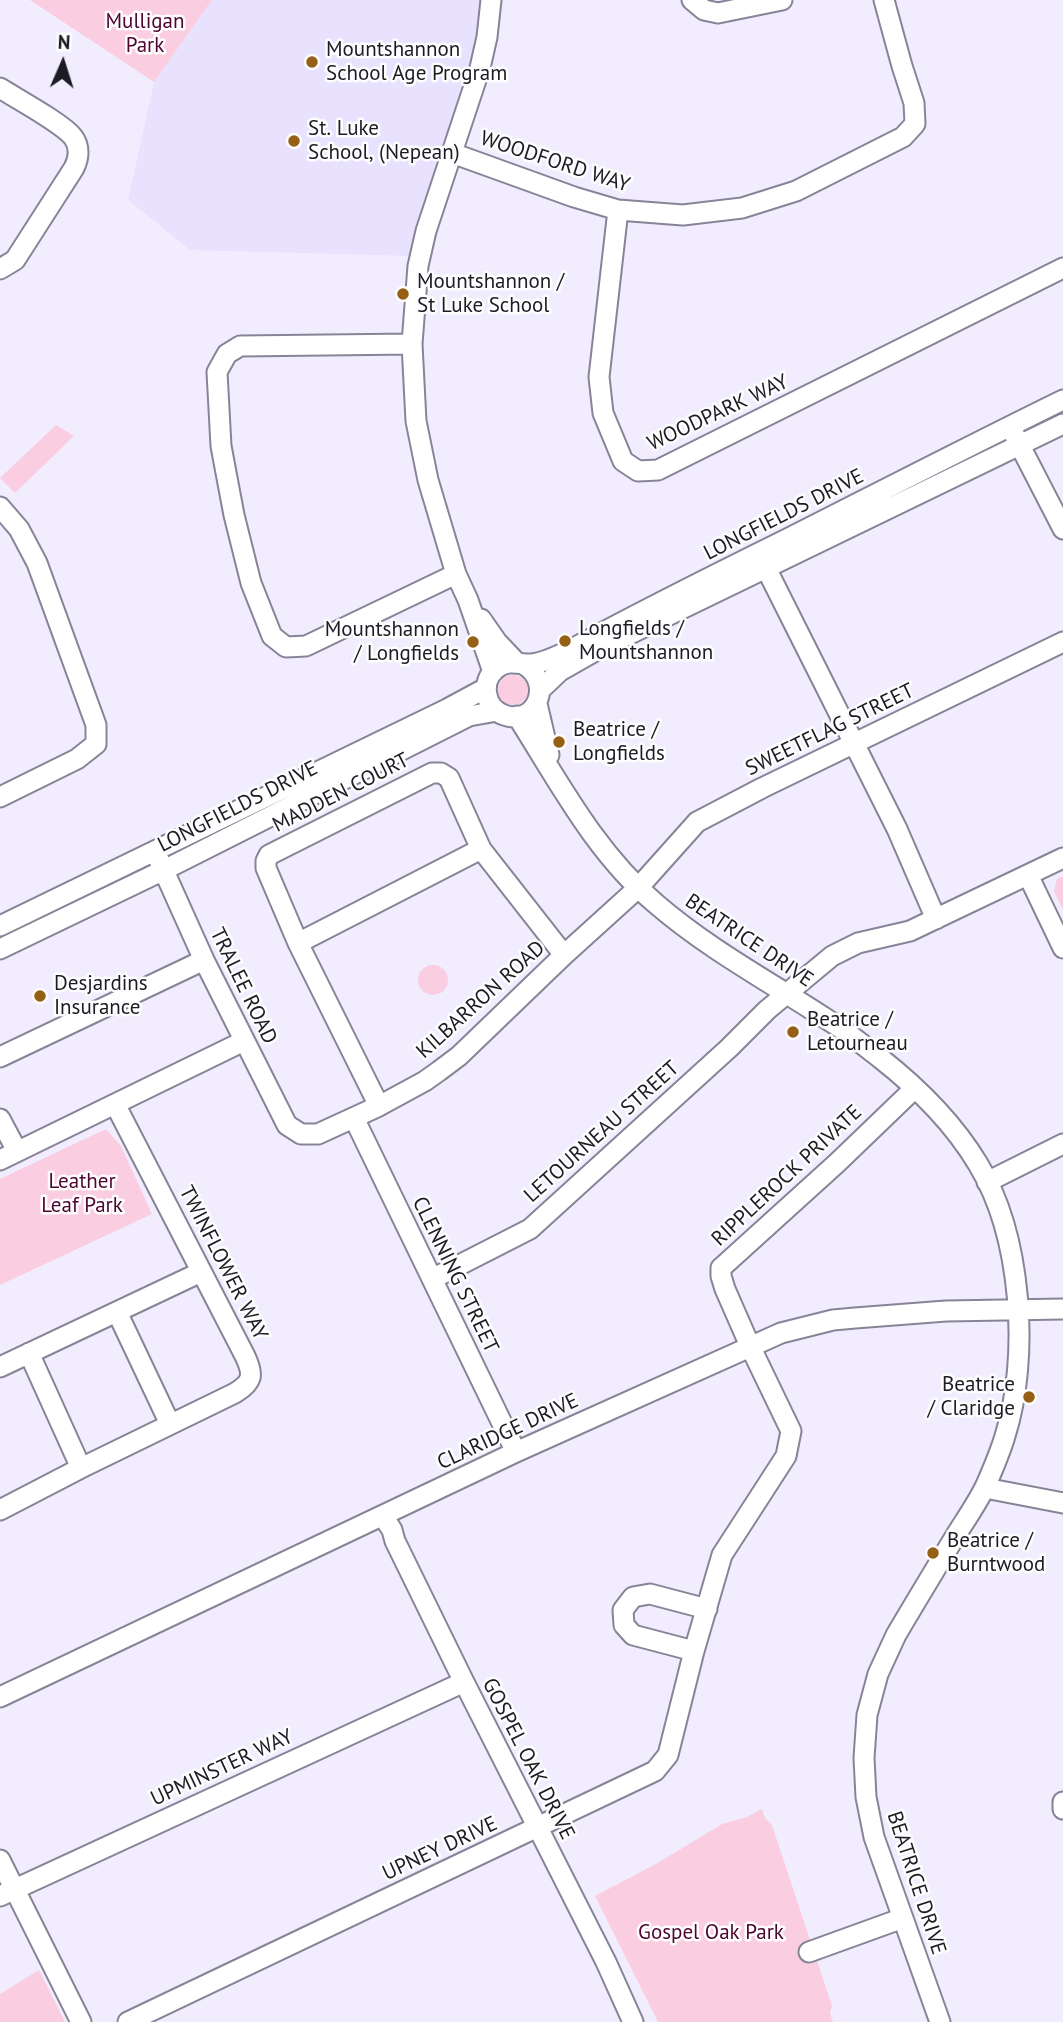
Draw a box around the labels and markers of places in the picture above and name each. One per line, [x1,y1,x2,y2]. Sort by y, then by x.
place label: Mountshannon School Age Program [326,37,507,87]
marker: Mountshannon School Age Program [304,54,320,70]
place label: St. Luke School, (Nepean) [308,116,460,166]
marker: St. Luke School, (Nepean) [286,133,302,149]
place label: Mountshannon / St Luke School [417,269,564,319]
marker: Mountshannon / St Luke School [395,286,411,302]
place label: Longfields / Mountshannon [579,616,713,666]
place label: Mountshannon / Longfields [325,617,459,667]
marker: Longfields / Mountshannon [557,633,573,649]
marker: Mountshannon / Longfields [465,634,481,650]
place label: Beatrice / Longfields [573,717,665,767]
marker: Beatrice / Longfields [551,734,567,750]
place label: Desjardins Insurance [54,971,148,1021]
marker: Desjardins Insurance [32,988,48,1004]
place label: Beatrice / Letourneau [807,1007,908,1057]
marker: Beatrice / Letourneau [785,1024,801,1040]
place label: Beatrice / Claridge [927,1372,1015,1422]
marker: Beatrice / Claridge [1021,1389,1037,1405]
place label: Beatrice / Burntwood [947,1528,1045,1578]
marker: Beatrice / Burntwood [925,1545,941,1561]

